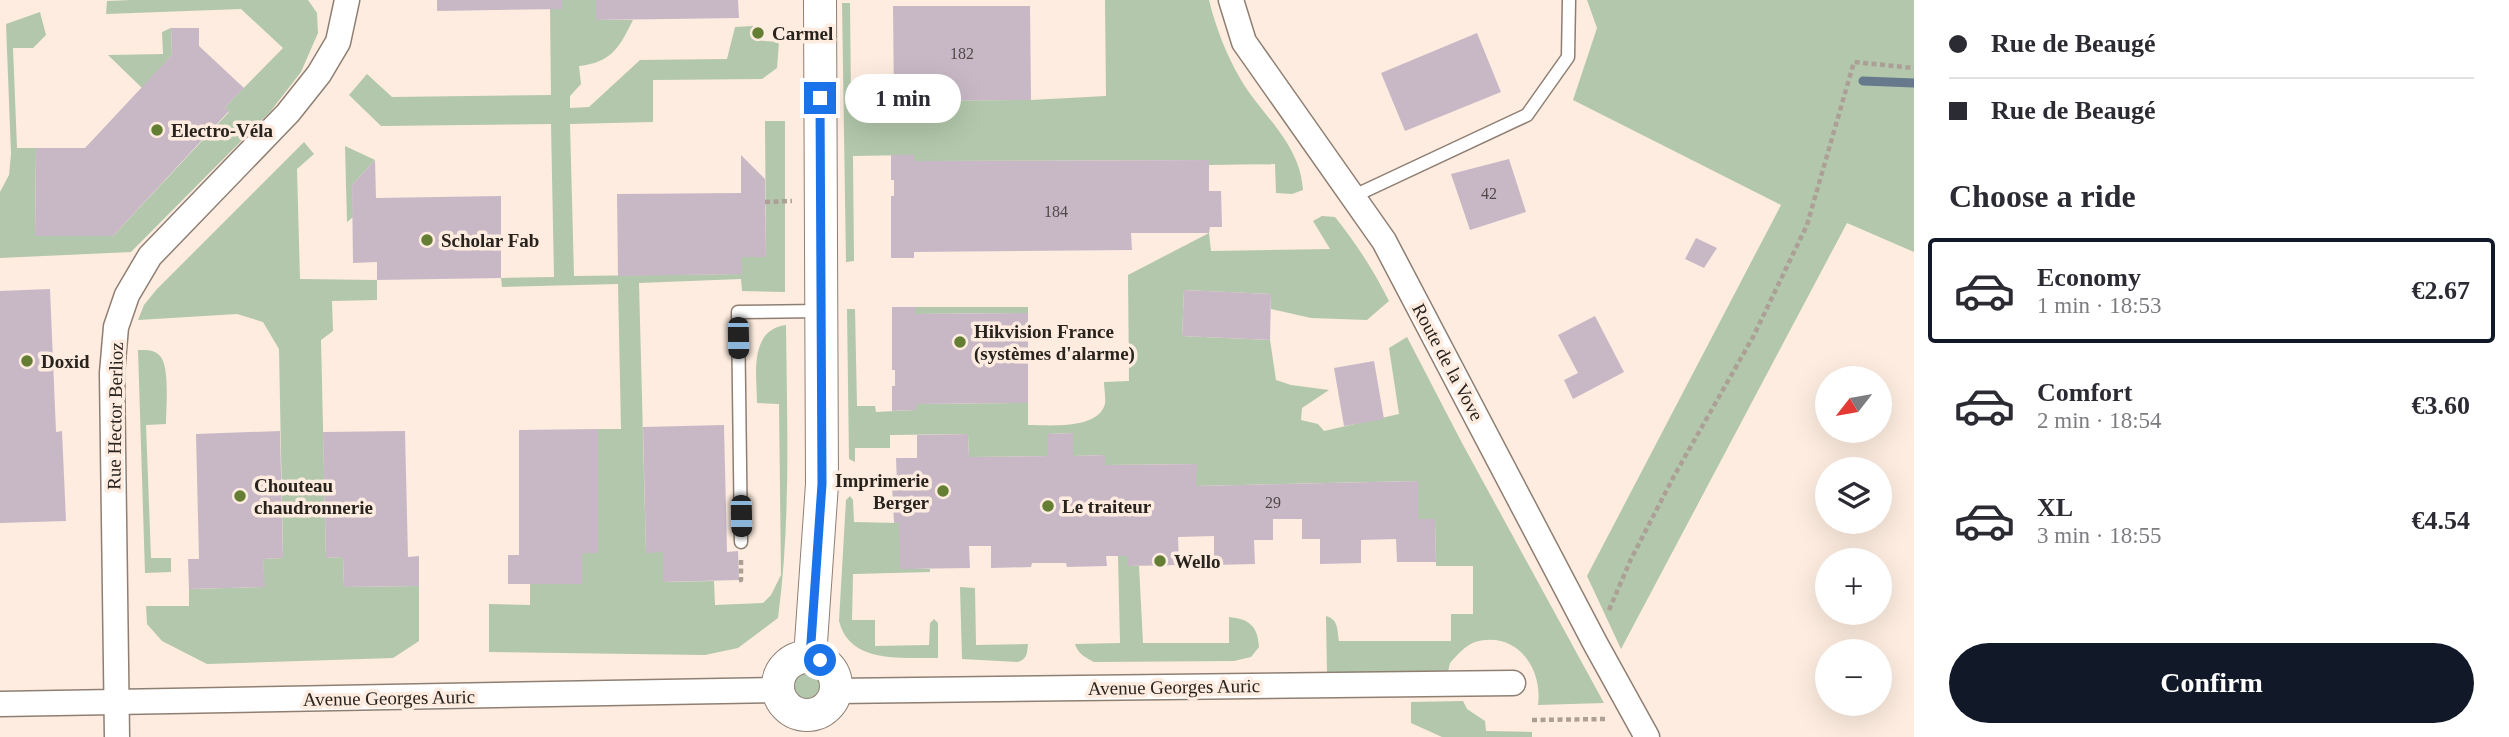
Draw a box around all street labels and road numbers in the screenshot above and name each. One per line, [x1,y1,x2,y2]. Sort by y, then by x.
street label: Route de la Vove [1408,300,1488,424]
street label: Rue Hector Berlioz [103,342,127,490]
street label: Avenue Georges Auric [1088,675,1260,699]
street label: Avenue Georges Auric [303,686,475,710]

